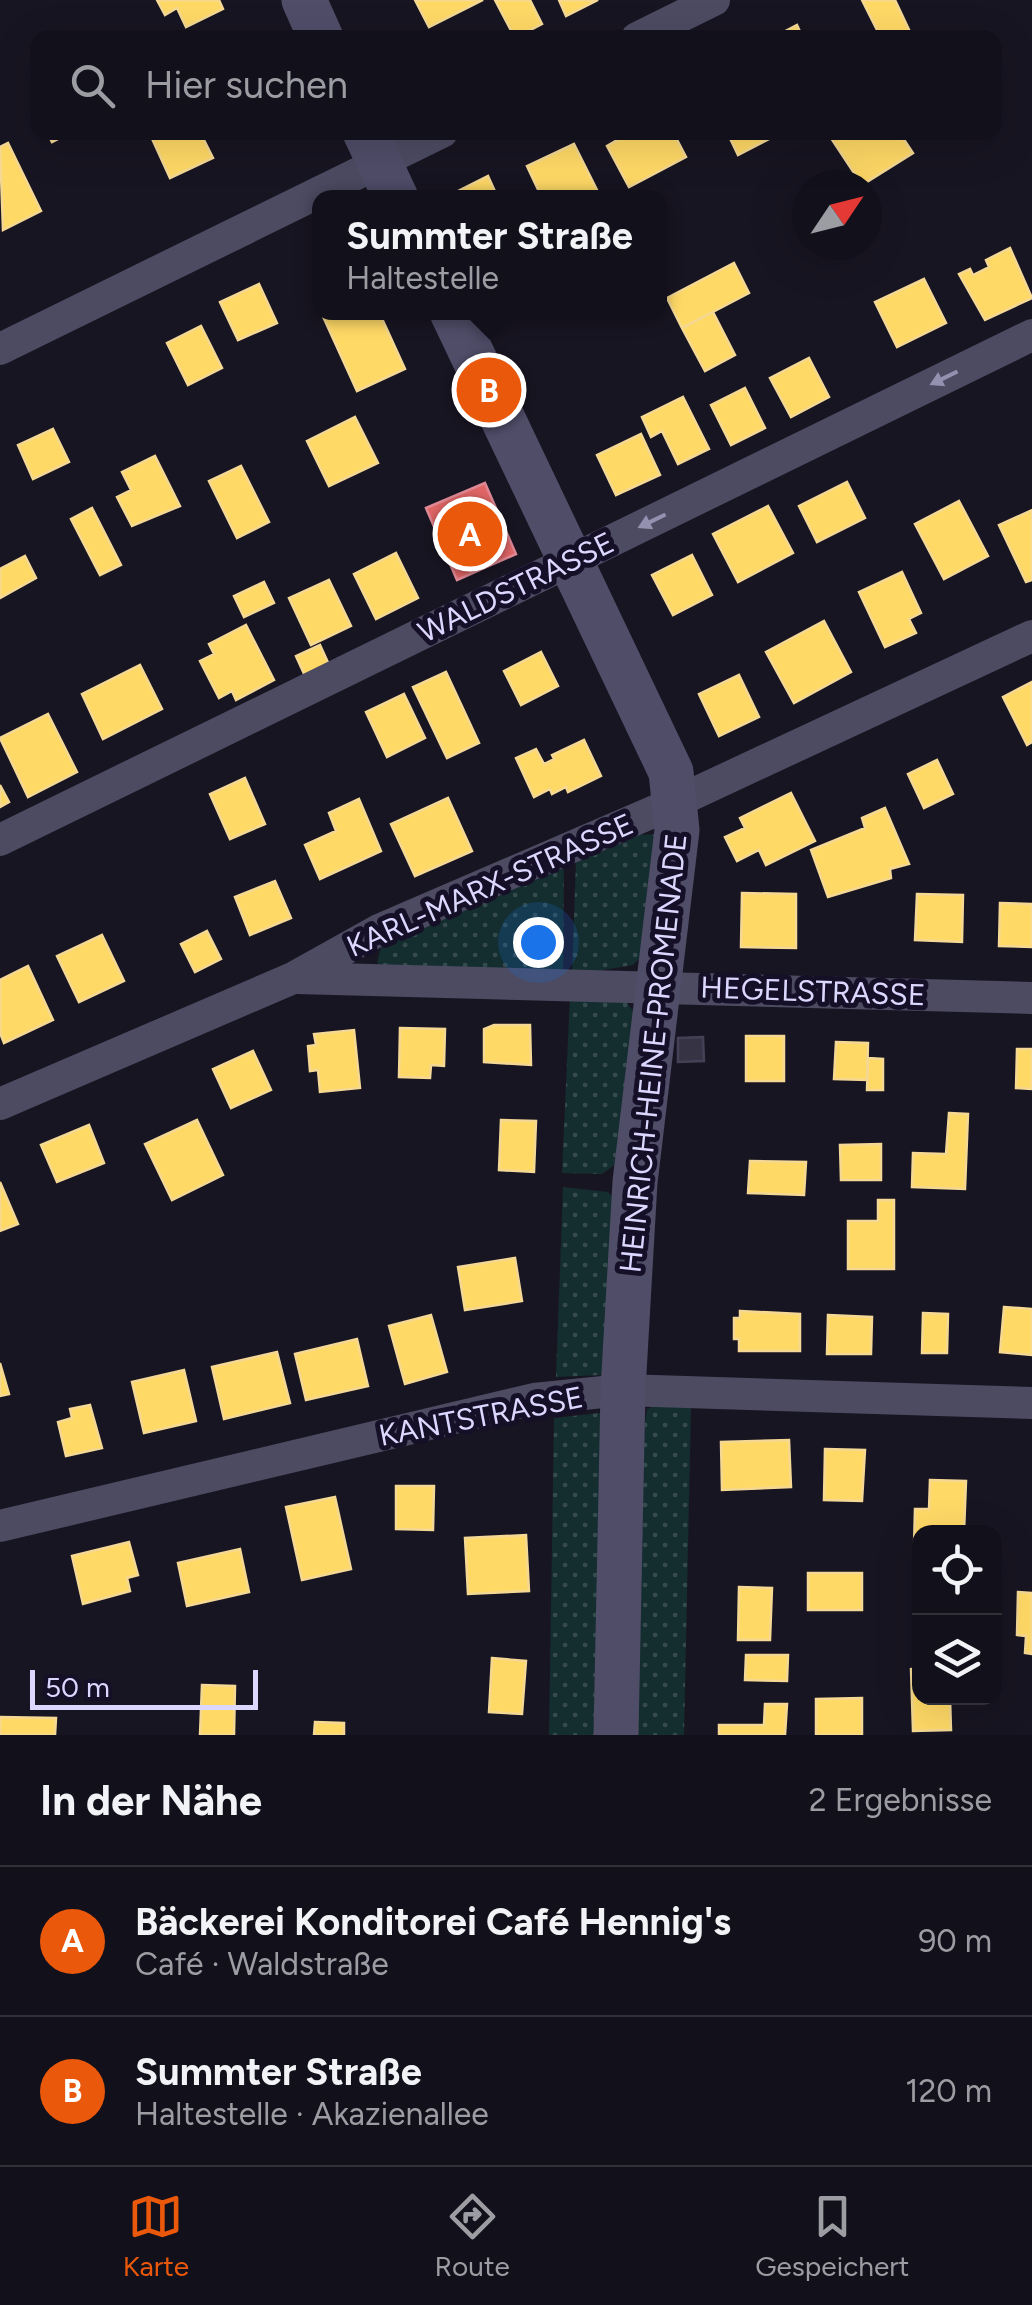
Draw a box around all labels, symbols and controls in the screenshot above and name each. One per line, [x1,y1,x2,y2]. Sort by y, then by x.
search box [30,30,1002,140]
icon: search [65,58,120,113]
text: Hier suchen [145,62,348,108]
north arrow [792,170,882,260]
popup [312,190,667,320]
text: Summter Straße [346,213,633,259]
text: Haltestelle [346,259,499,297]
pin: B [456,352,522,428]
one-way arrow [930,369,959,386]
pin: A [438,496,502,572]
one-way arrow [638,512,667,529]
street label: WALDSTRASSE [412,524,620,650]
street label: KARL-MARX-STRASSE [341,805,639,965]
street label: HEINRICH-HEINE-PROMENADE [612,831,694,1275]
your location [513,917,564,968]
street label: HEGELSTRASSE [700,969,926,1013]
street label: KANTSTRASSE [376,1378,586,1454]
map controls [912,1525,1002,1705]
button: locate [912,1525,1002,1615]
button: layers [912,1615,1002,1705]
scale bar [30,1665,258,1710]
text: 50 m [45,1670,110,1704]
text: In der Nähe [40,1775,262,1826]
text: 2 Ergebnisse [809,1781,992,1819]
text: Bäckerei Konditorei Café Hennig's [135,1899,731,1945]
text: A [61,1922,84,1960]
text: 90 m [918,1922,992,1960]
text: Café · Waldstraße [135,1945,389,1983]
text: Summter Straße [135,2049,422,2095]
text: B [63,2072,82,2110]
text: 120 m [905,2072,992,2110]
text: Haltestelle · Akazienallee [135,2095,489,2133]
tab: Karte [123,2189,189,2283]
tab: Route [435,2189,510,2283]
tab: Gespeichert [755,2189,909,2283]

